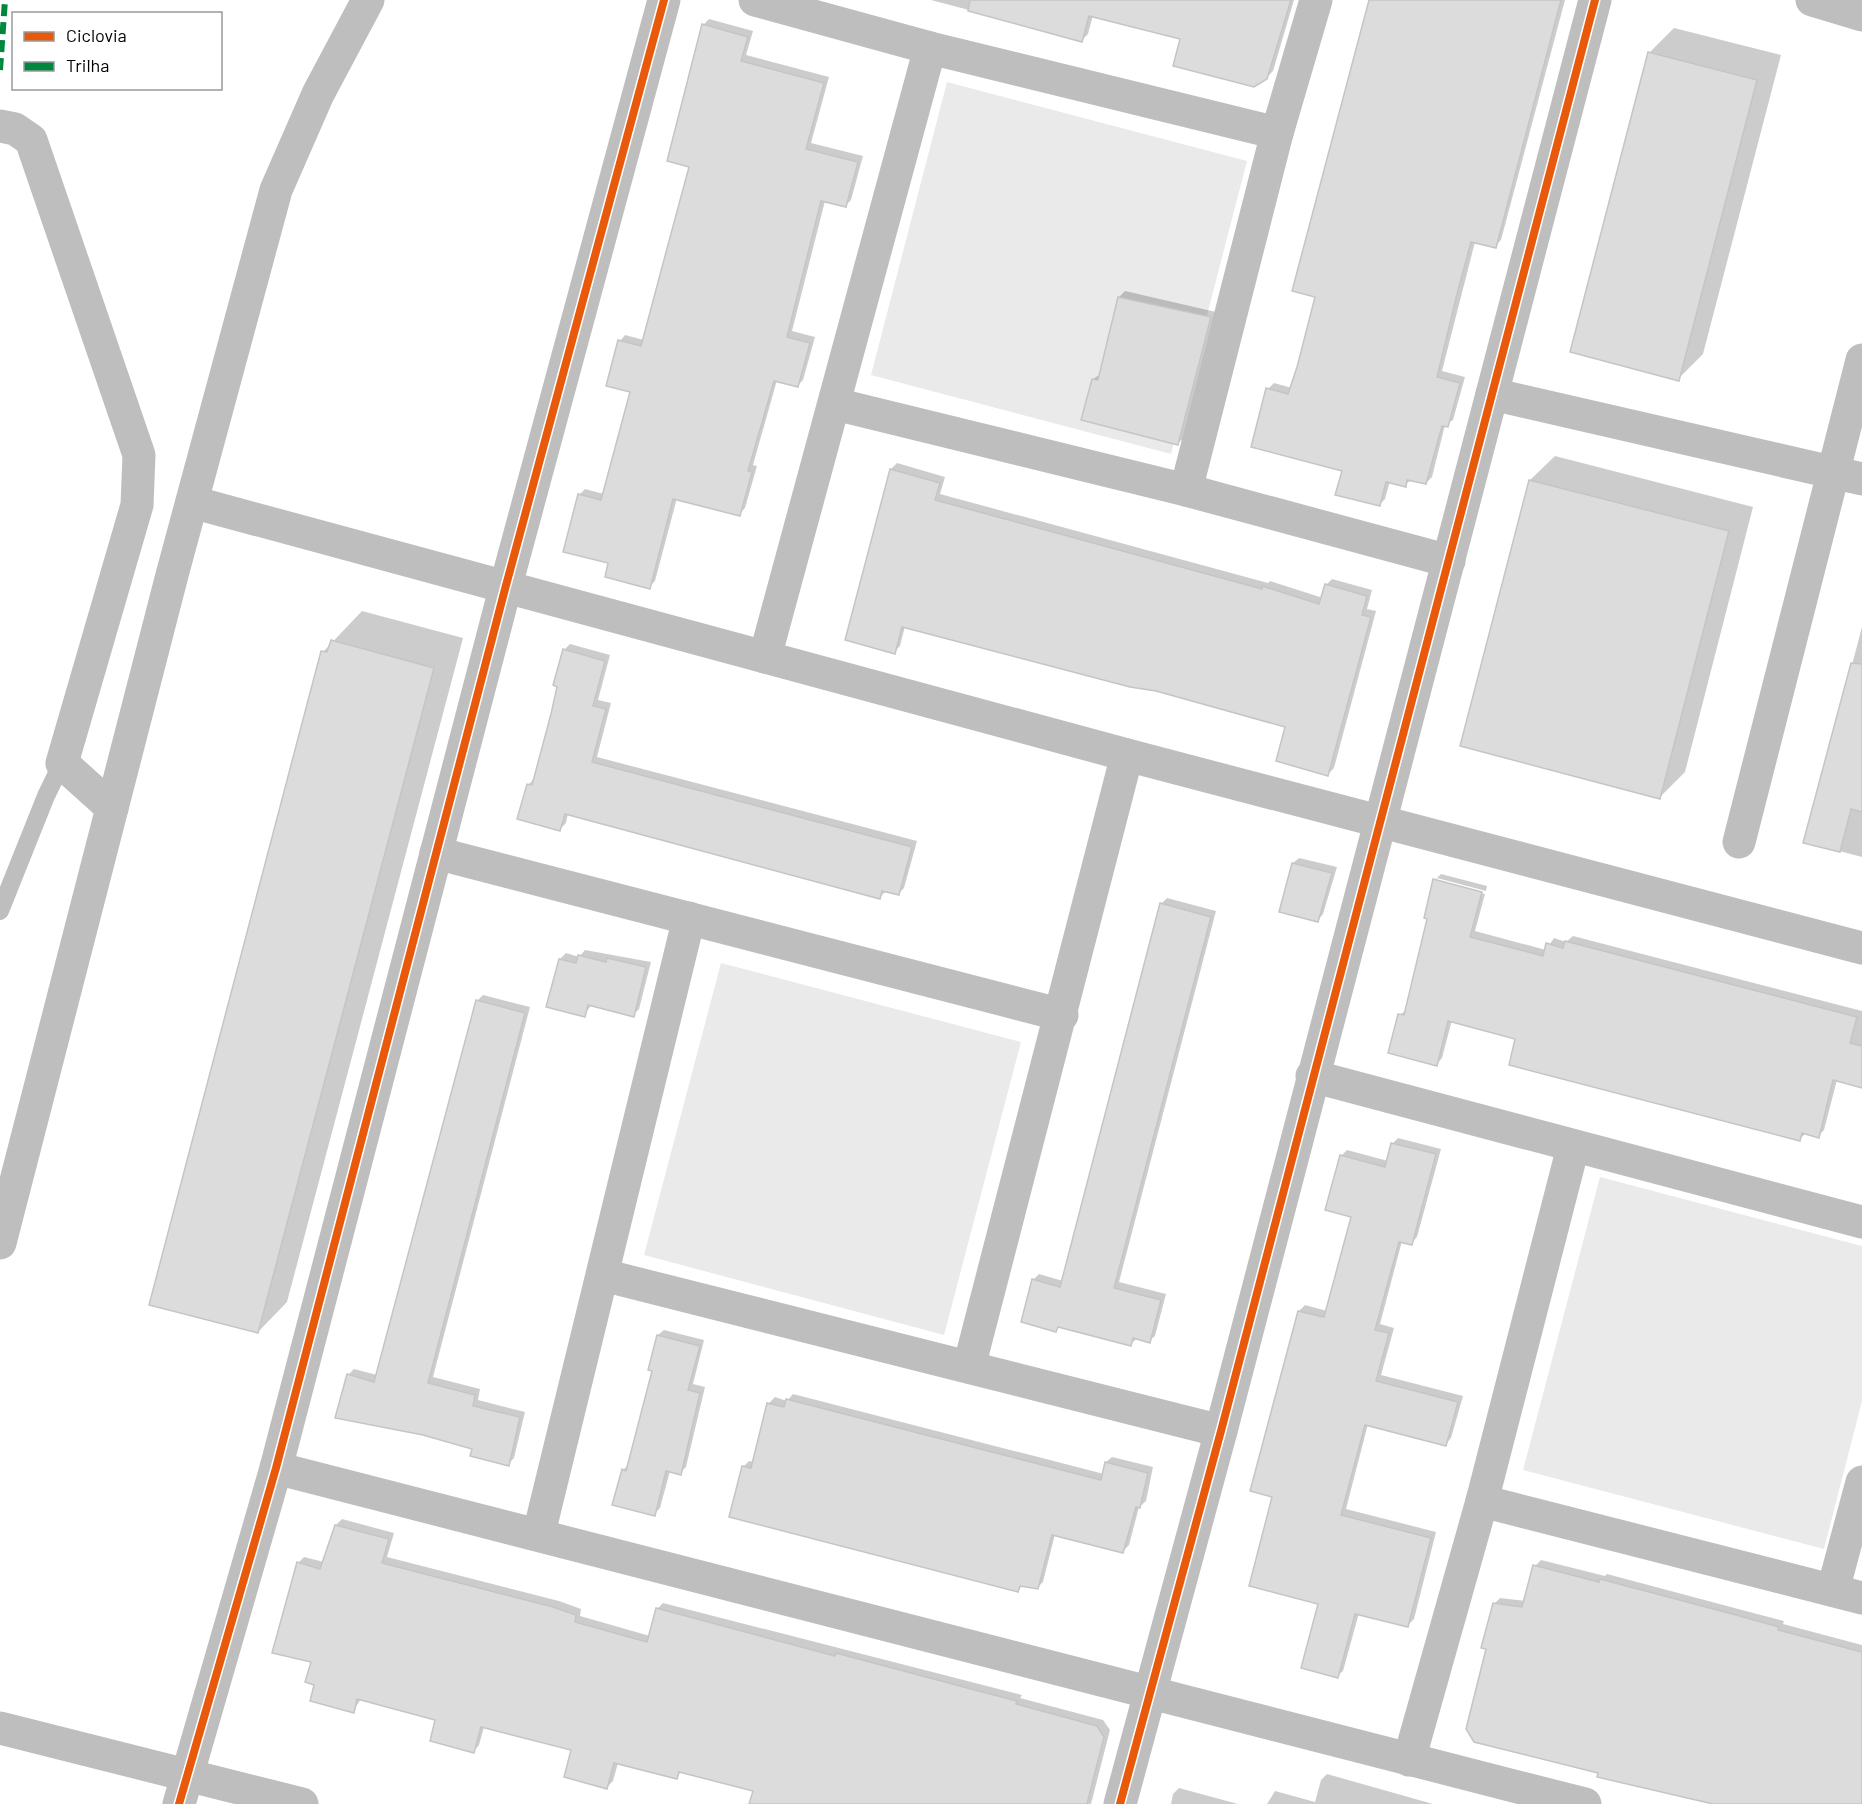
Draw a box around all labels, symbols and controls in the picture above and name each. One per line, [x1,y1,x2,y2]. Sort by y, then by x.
legend [12,12,222,90]
text: Ciclovia [66,24,127,46]
text: Trilha [66,54,110,76]

